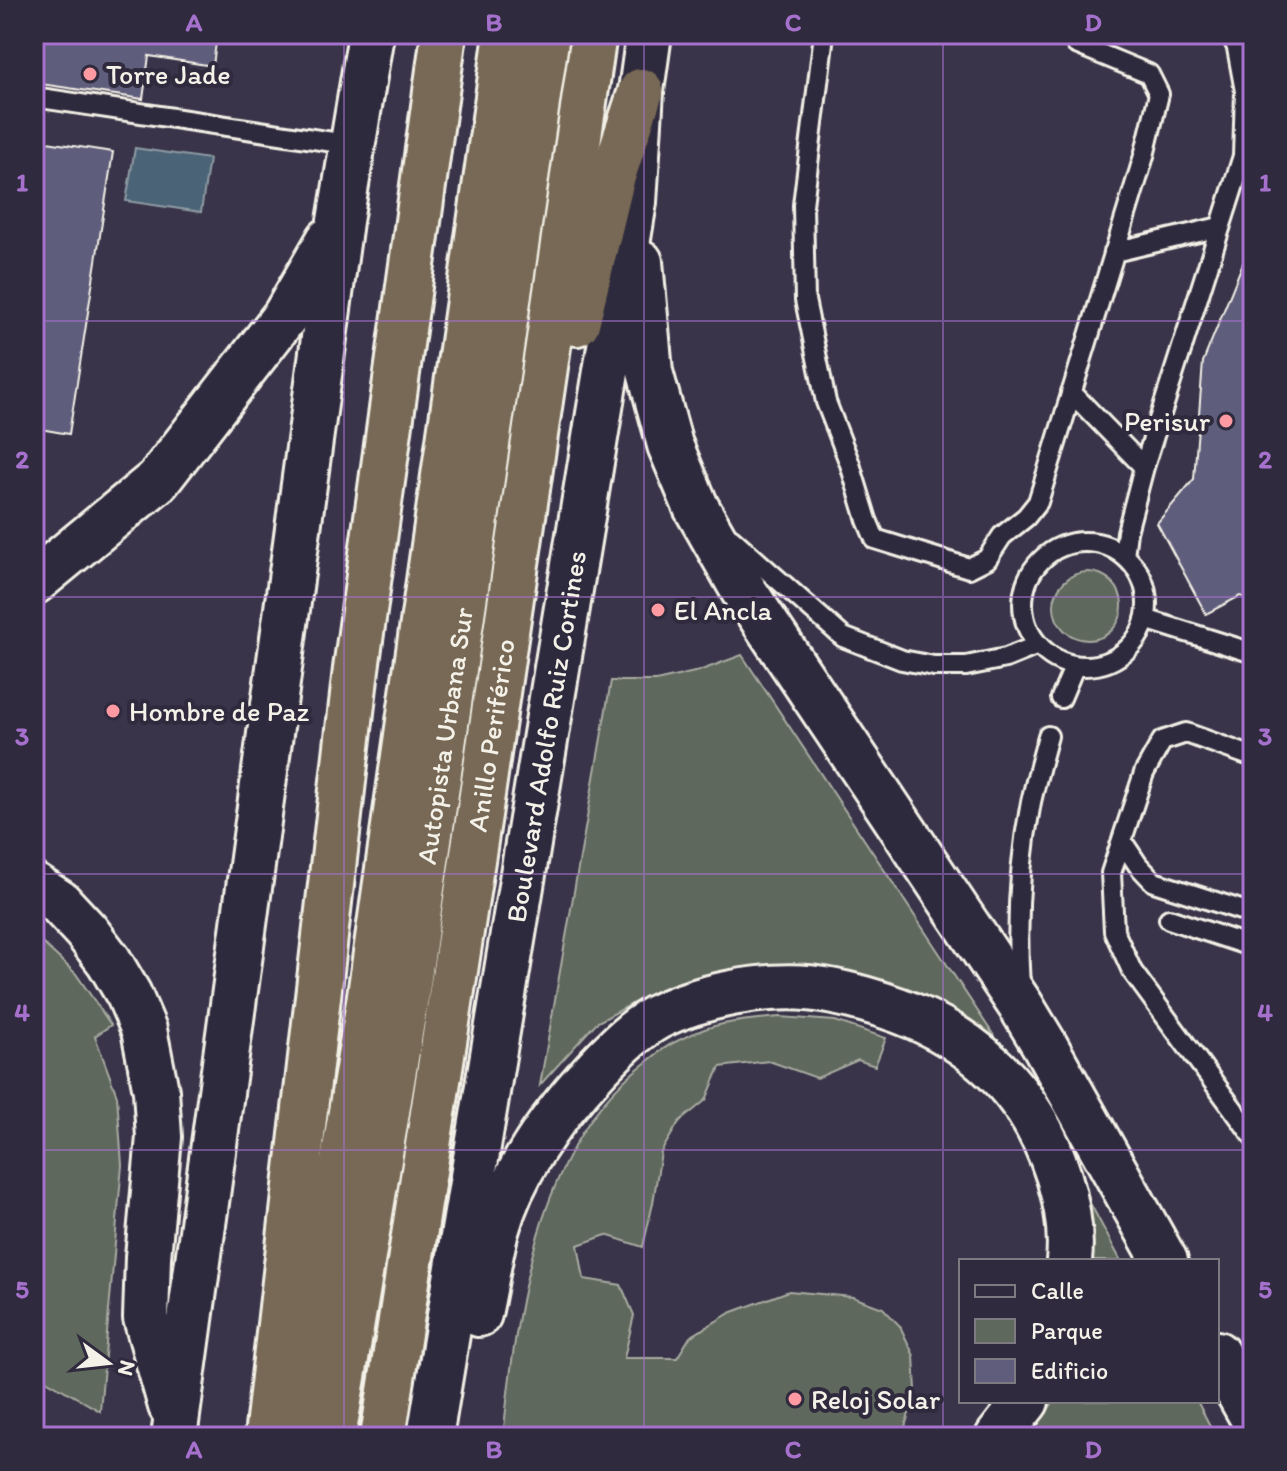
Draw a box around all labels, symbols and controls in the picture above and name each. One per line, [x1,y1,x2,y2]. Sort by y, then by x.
text: A [185,6,203,38]
text: B [486,6,503,38]
text: C [785,6,802,38]
text: D [1084,6,1102,38]
place label: Torre Jade [106,57,231,91]
marker: Torre Jade [81,65,99,83]
text: 1 [16,166,28,198]
text: 1 [1259,166,1271,198]
place label: Perisur [1124,404,1210,438]
marker: Perisur [1217,412,1235,430]
text: 2 [15,443,29,475]
text: 2 [1258,443,1272,475]
street label: Boulevard Adolfo Ruiz Cortines [498,548,593,925]
place label: El Ancla [674,593,773,627]
marker: El Ancla [649,601,667,619]
street label: Autopista Urbana Sur [409,605,480,866]
street label: Anillo Periférico [460,636,522,834]
place label: Hombre de Paz [129,694,309,728]
marker: Hombre de Paz [104,702,122,720]
text: 3 [15,720,29,752]
text: 3 [1258,720,1272,752]
text: 4 [14,996,30,1028]
text: 4 [1257,996,1273,1028]
legend [959,1259,1219,1403]
text: 5 [15,1273,29,1305]
text: 5 [1258,1273,1272,1305]
text: Calle [1031,1276,1084,1305]
text: Parque [1031,1316,1103,1345]
north arrow [68,1323,148,1403]
text: Edificio [1031,1356,1108,1385]
text: N [112,1357,142,1379]
place label: Reloj Solar [811,1382,940,1416]
marker: Reloj Solar [786,1390,804,1408]
text: A [185,1433,203,1465]
text: B [486,1433,503,1465]
text: C [785,1433,802,1465]
text: D [1084,1433,1102,1465]

